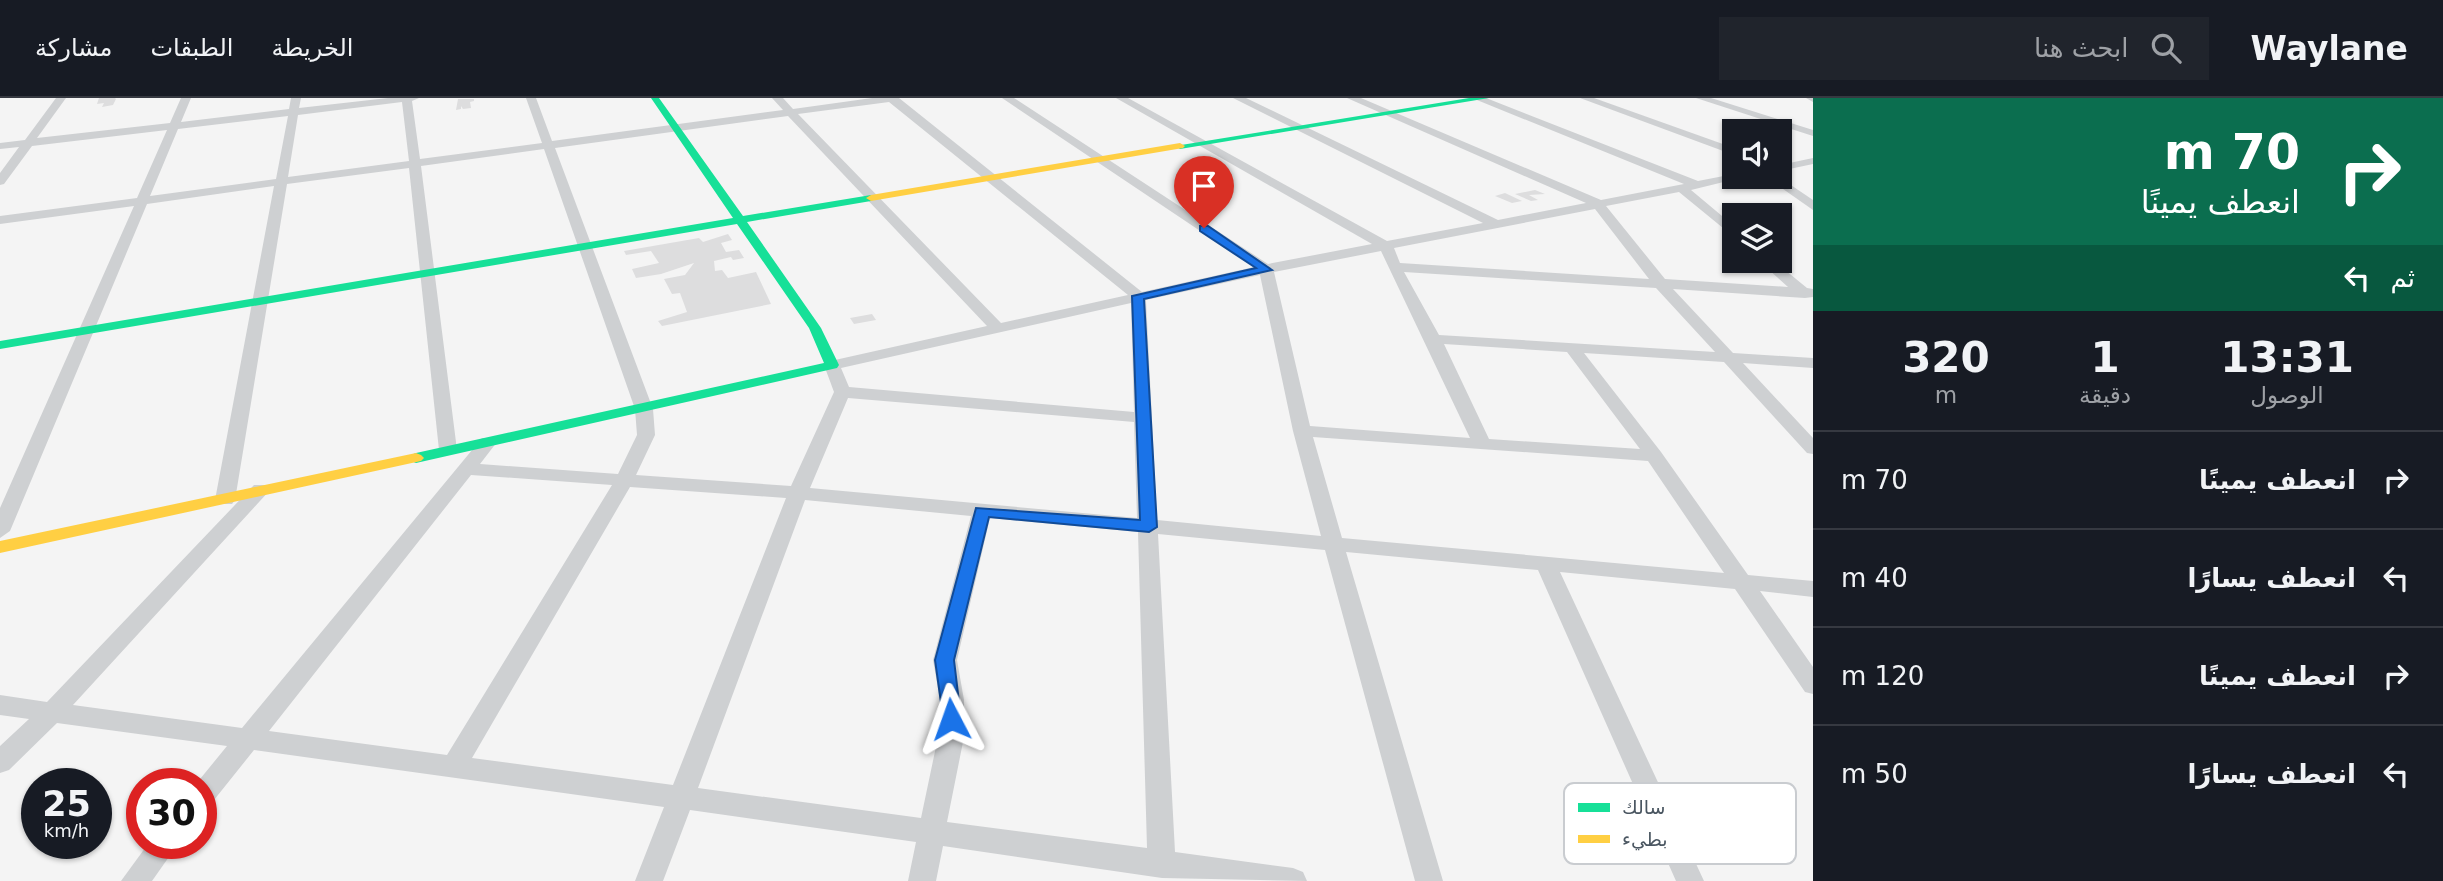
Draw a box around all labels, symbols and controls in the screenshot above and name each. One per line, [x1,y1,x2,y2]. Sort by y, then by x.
search box [1719,17,2209,80]
icon: search [2147,29,2185,67]
text: Waylane [2251,29,2408,68]
text: ابحث هنا [2034,33,2129,63]
text: مشاركة [35,34,112,62]
text: الطبقات [150,34,233,62]
text: الخريطة [271,34,353,62]
map controls [1722,119,1792,273]
button: sound [1722,119,1792,189]
text: 70 m [2164,124,2300,181]
icon: right [2324,126,2415,217]
pin [1174,156,1234,228]
icon: arrive [1185,167,1223,205]
text: انعطف يمينًا [2141,183,2300,221]
button: layers [1722,203,1792,273]
icon: left [2338,259,2376,297]
text: ثم [2390,263,2415,293]
text: 320 [1902,333,1990,382]
text: 1 [2090,333,2120,382]
text: 13:31 [2220,333,2354,382]
text: m [1935,382,1957,408]
text: دقيقة [2079,382,2131,408]
text: الوصول [2250,382,2324,408]
icon: right [2377,461,2415,499]
text: 70 m [1841,465,1908,495]
text: انعطف يمينًا [2199,465,2356,495]
icon: left [2377,559,2415,597]
text: 40 m [1841,563,1908,593]
text: انعطف يسارًا [2187,563,2356,593]
icon: right [2377,657,2415,695]
text: 120 m [1841,661,1924,691]
text: انعطف يمينًا [2199,661,2356,691]
position arrow [914,682,988,756]
icon: left [2377,755,2415,793]
text: 50 m [1841,759,1908,789]
text: انعطف يسارًا [2187,759,2356,789]
speed limit sign: 30 [126,768,217,859]
legend [1564,783,1796,864]
text: 25 [42,784,91,824]
text: سالك [1622,796,1666,818]
text: km/h [44,820,89,841]
text: بطيء [1622,828,1668,851]

